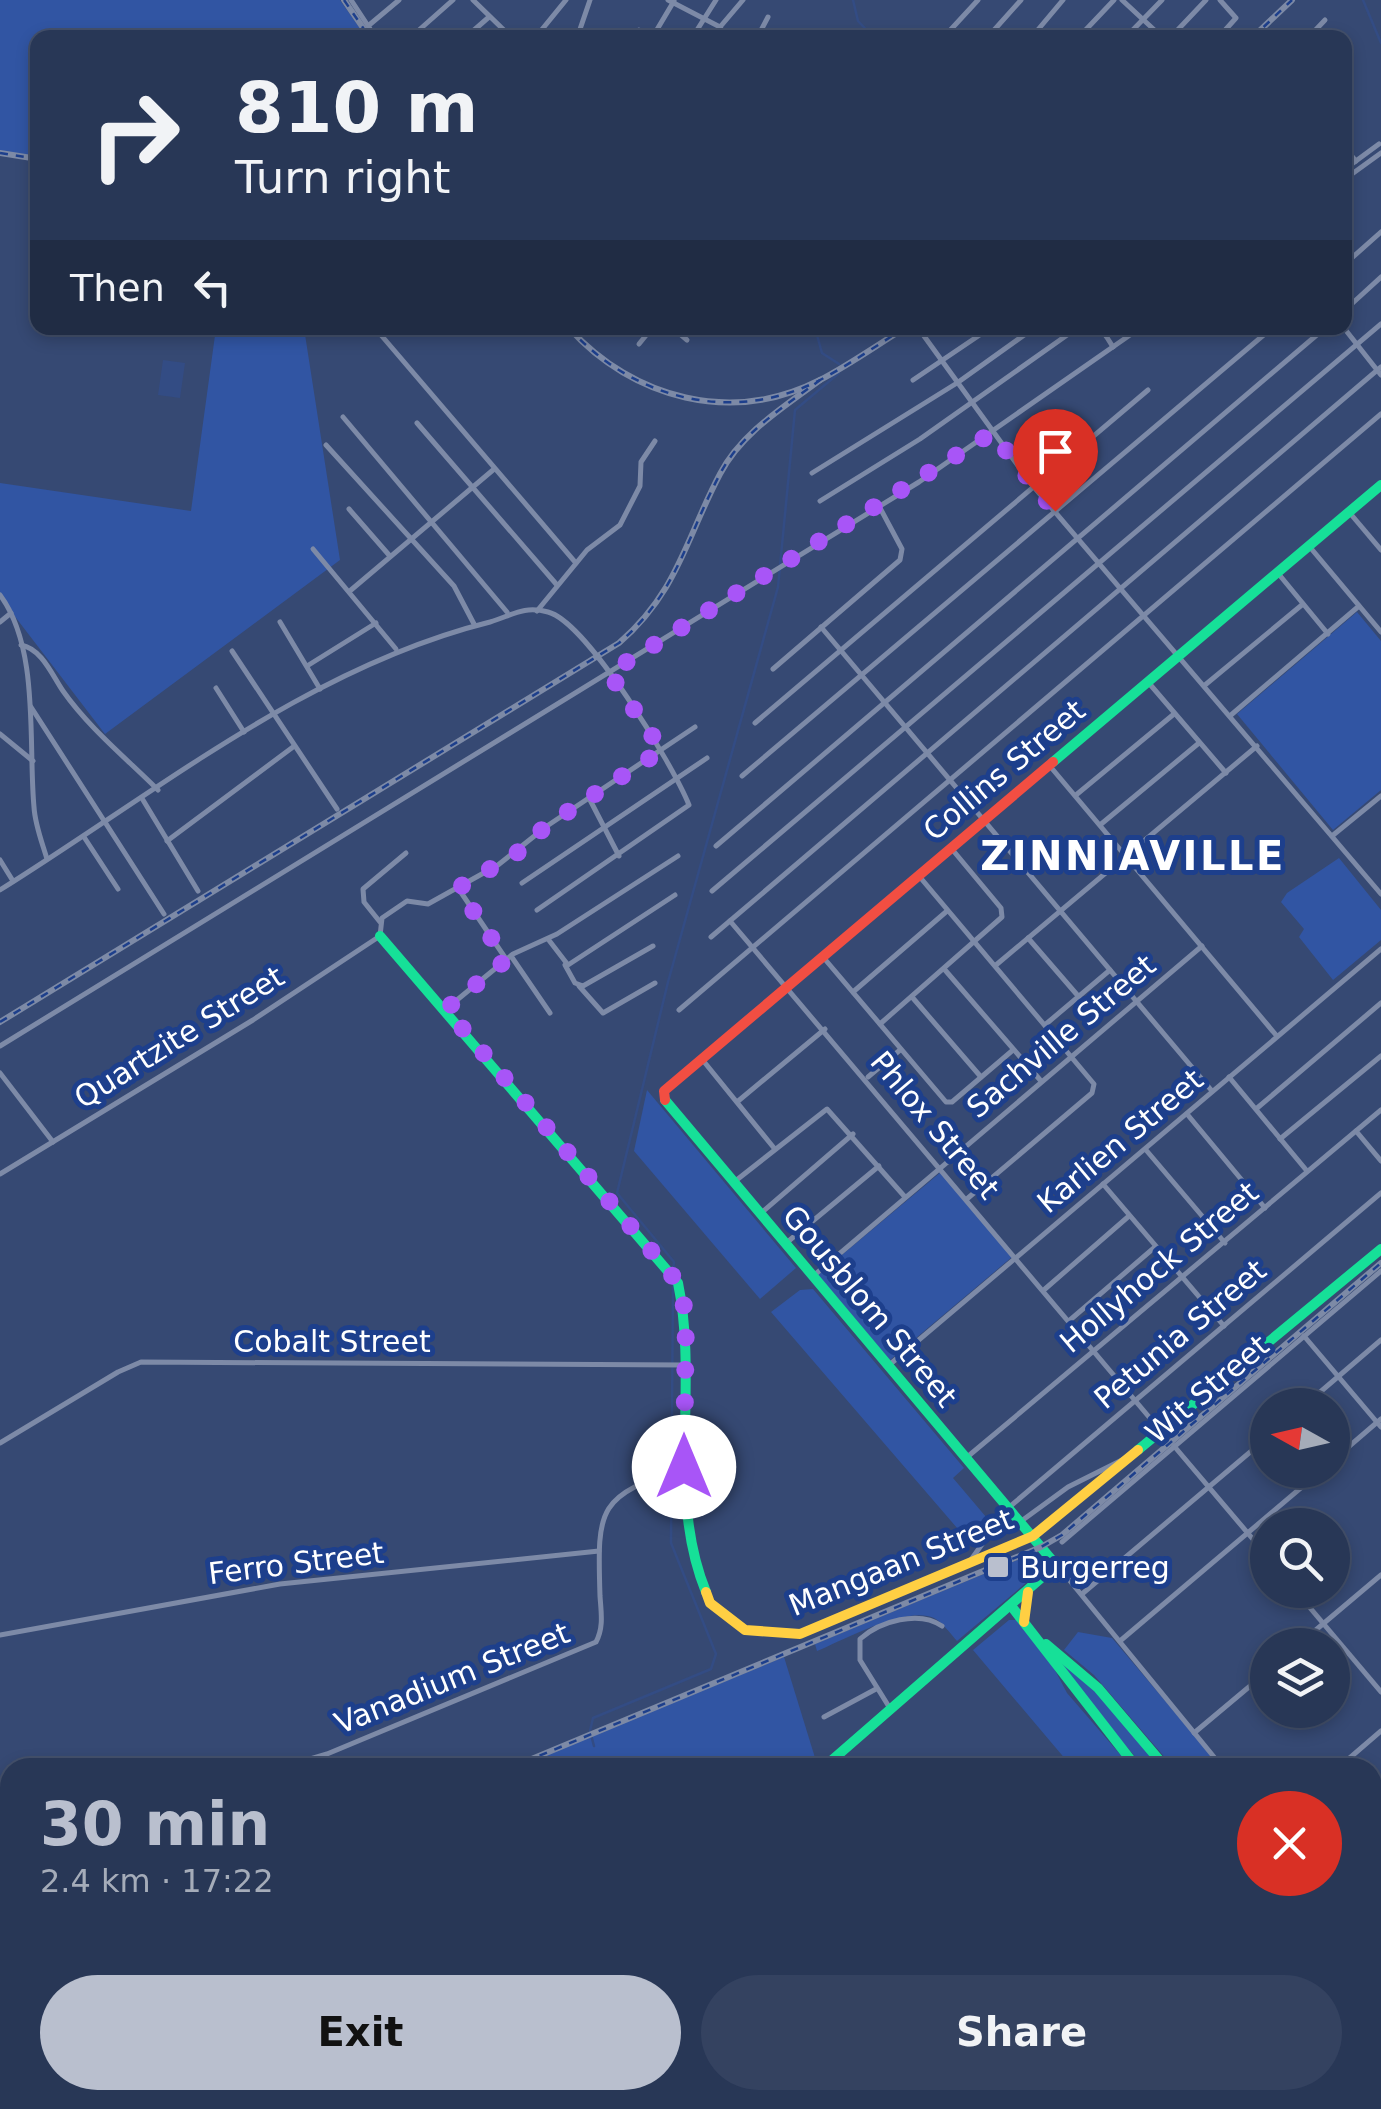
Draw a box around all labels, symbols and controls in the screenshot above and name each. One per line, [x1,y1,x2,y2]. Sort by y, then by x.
text: 810 m [235,67,478,149]
icon: right [70,70,200,200]
text: Turn right [235,151,450,204]
icon: left [185,260,240,315]
text: Then [70,266,165,310]
pin [1013,409,1098,512]
icon: arrive [1028,424,1083,479]
street label: Collins Street [916,692,1092,848]
district label: ZINNIAVILLE [980,833,1286,879]
street label: Sachville Street [960,947,1162,1125]
street label: Quartzite Street [68,958,290,1115]
street label: Phlox Street [863,1044,1007,1206]
street label: Karlien Street [1030,1062,1210,1220]
street label: Hollyhock Street [1053,1174,1265,1360]
street label: Gousblom Street [776,1198,965,1414]
street label: Petunia Street [1087,1252,1273,1416]
street label: Cobalt Street [233,1324,431,1359]
street label: Wit Street [1138,1327,1276,1451]
north arrow [1250,1388,1350,1488]
map controls [1250,1388,1350,1728]
position arrow [632,1415,736,1519]
street label: Mangaan Street [784,1501,1018,1623]
button: search [1250,1508,1350,1608]
street label: Ferro Street [206,1535,386,1591]
place label: Burgerreg [1020,1550,1170,1585]
marker: Burgerreg [985,1554,1011,1580]
street label: Vanadium Street [329,1615,575,1741]
button: layers [1250,1628,1350,1728]
text: 30 min [40,1789,270,1859]
button: close [1237,1791,1342,1896]
text: 2.4 km · 17:22 [40,1862,274,1900]
button: Exit [40,1975,681,2090]
button: Share [701,1975,1342,2090]

